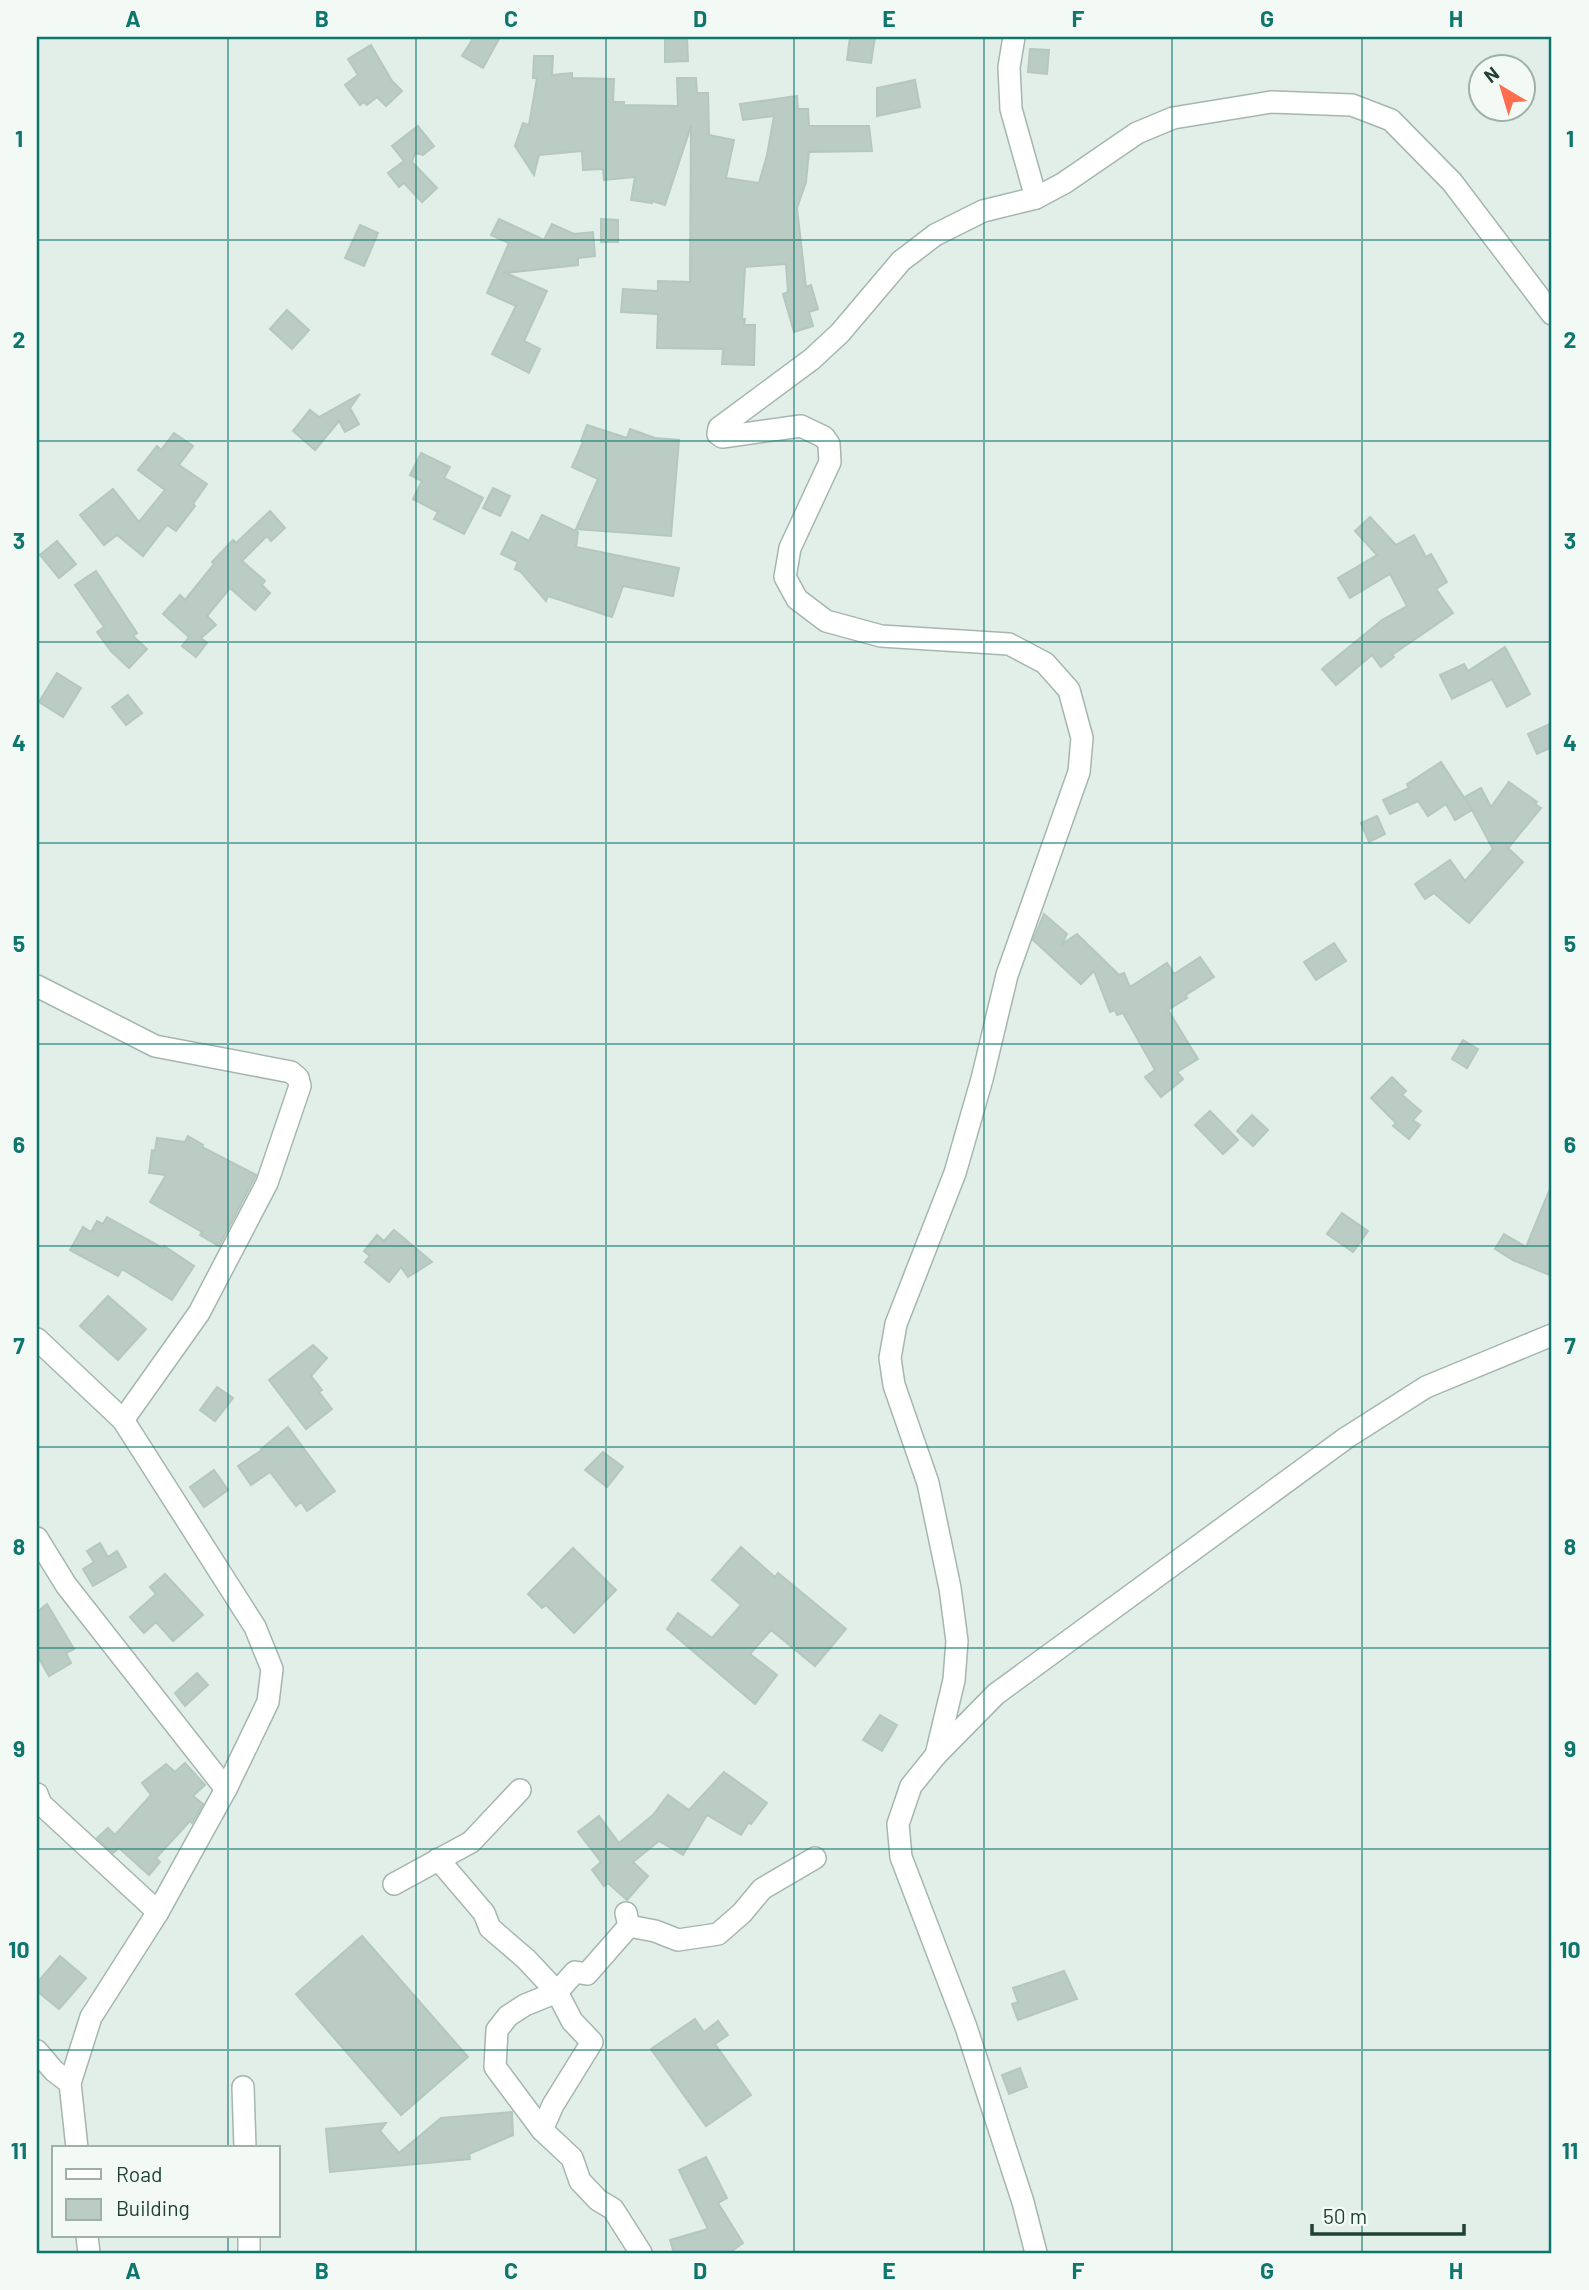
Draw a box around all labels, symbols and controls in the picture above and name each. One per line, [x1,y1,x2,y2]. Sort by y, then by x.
text: A [125,4,141,32]
text: B [315,4,329,32]
text: C [504,4,518,32]
text: D [693,4,707,32]
text: E [882,4,896,32]
text: F [1072,4,1085,32]
text: G [1260,4,1274,32]
text: H [1449,4,1463,32]
north arrow [1466,52,1536,122]
text: N [1479,61,1503,87]
text: 1 [15,124,23,152]
text: 1 [1566,124,1574,152]
text: 2 [13,325,25,353]
text: 2 [1564,325,1576,353]
text: 3 [13,526,25,554]
text: 3 [1564,526,1576,554]
text: 4 [12,728,26,756]
text: 4 [1563,728,1577,756]
text: 5 [13,929,25,957]
text: 5 [1564,929,1576,957]
text: 6 [13,1130,25,1158]
text: 6 [1564,1130,1576,1158]
text: 7 [13,1331,25,1359]
text: 7 [1564,1331,1576,1359]
text: 8 [13,1532,25,1560]
text: 8 [1564,1532,1576,1560]
text: 9 [13,1734,25,1762]
text: 9 [1564,1734,1576,1762]
text: 10 [8,1935,30,1963]
text: 10 [1559,1935,1581,1963]
text: 11 [11,2136,27,2164]
text: 11 [1562,2136,1578,2164]
legend [52,2146,280,2238]
text: Road [116,2161,162,2186]
scale bar [1312,2192,1465,2236]
text: Building [116,2195,190,2220]
text: 50 m [1323,2203,1367,2228]
text: A [125,2256,141,2284]
text: B [315,2256,329,2284]
text: C [504,2256,518,2284]
text: D [693,2256,707,2284]
text: E [882,2256,896,2284]
text: F [1072,2256,1085,2284]
text: G [1260,2256,1274,2284]
text: H [1449,2256,1463,2284]

